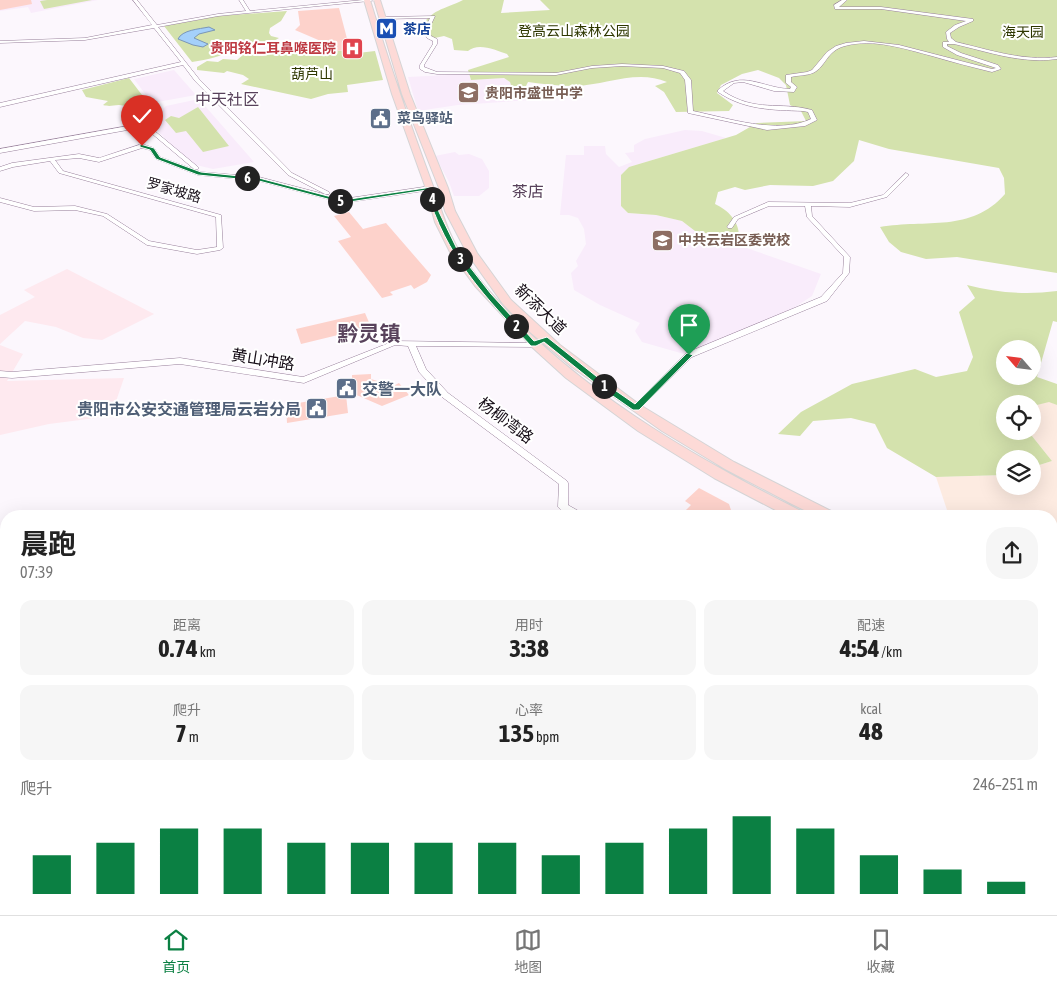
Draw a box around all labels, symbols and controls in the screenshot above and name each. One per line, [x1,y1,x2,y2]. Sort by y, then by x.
metro station icon: 茶店 [375,17,399,41]
place label: 茶店 [403,21,431,37]
park label: 登高云山森林公园 [518,23,630,39]
park label: 海天园 [1002,24,1044,40]
hospital icon: 贵阳铭仁耳鼻喉医院 [340,36,364,60]
place label: 贵阳铭仁耳鼻喉医院 [210,40,336,56]
park label: 葫芦山 [291,66,333,82]
school or university icon: 贵阳市盛世中学 [457,81,481,105]
place label: 贵阳市盛世中学 [485,85,583,101]
district label: 中天社区 [195,90,259,108]
pin [121,95,163,146]
icon: check [128,102,156,130]
public building icon: 菜鸟驿站 [369,106,393,130]
place label: 菜鸟驿站 [397,110,453,126]
pin: 6 [234,166,260,190]
text: 6 [244,170,251,186]
street label: 罗家坡路 [145,175,203,205]
district label: 茶店 [512,182,544,200]
pin: 4 [420,186,444,212]
pin: 5 [328,188,352,214]
text: 4 [429,191,436,207]
text: 5 [337,193,344,209]
school or university icon: 中共云岩区委党校 [650,228,674,252]
place label: 中共云岩区委党校 [678,232,790,248]
pin: 3 [448,246,472,272]
text: 3 [457,251,464,267]
street label: 新添大道 [512,280,570,338]
pin [668,304,710,355]
icon: arrive [675,311,703,339]
pin: 2 [504,314,528,338]
text: 2 [513,318,520,334]
district label: 黔灵镇 [338,321,401,345]
north arrow [996,340,1041,385]
map controls [996,340,1041,495]
street label: 黄山冲路 [230,345,296,373]
pin: 1 [592,374,616,398]
public building icon: 交警一大队 [334,377,358,401]
text: 1 [601,378,608,394]
place label: 交警一大队 [362,380,442,398]
street label: 杨柳湾路 [475,394,537,446]
button: locate [996,395,1041,440]
public building icon: 贵阳市公安交通管理局云岩分局 [305,397,329,421]
place label: 贵阳市公安交通管理局云岩分局 [77,400,301,418]
button: layers [996,450,1041,495]
button: share [986,527,1038,579]
text: 晨跑 [20,528,76,560]
text: 07:39 [20,563,53,581]
text: 距离 [173,617,201,633]
text: 用时 [515,617,543,633]
text: 配速 [857,617,885,633]
text: 0.74 [158,634,198,662]
text: 3:38 [509,634,549,662]
text: 4:54 [840,634,879,662]
text: km [198,644,216,660]
text: /km [879,644,902,660]
text: kcal [860,701,882,717]
text: 爬升 [173,702,201,718]
text: 心率 [515,702,543,718]
text: 48 [859,717,883,745]
text: 7 [175,719,187,747]
text: 135 [499,719,534,747]
text: m [187,729,199,745]
text: bpm [534,729,559,745]
text: 246–251 m [973,775,1038,793]
text: 爬升 [20,779,52,797]
tab: 首页 [162,926,190,976]
tab: 地图 [514,926,542,976]
tab: 收藏 [867,926,895,976]

